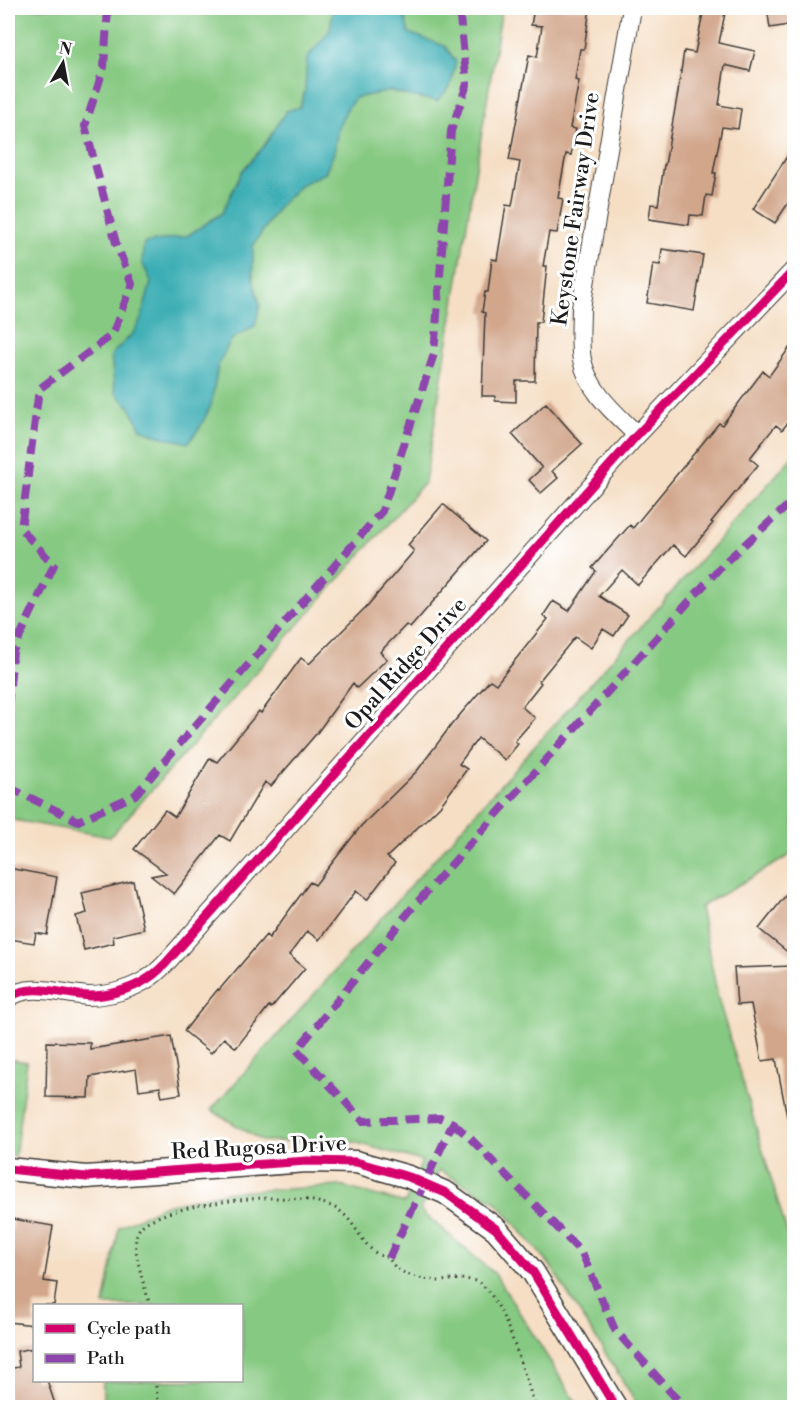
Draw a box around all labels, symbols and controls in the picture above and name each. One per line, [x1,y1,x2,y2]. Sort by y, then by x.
north arrow [33,33,93,93]
text: N [57,38,74,60]
street label: Keystone Fairway Drive [546,91,606,327]
street label: Opal Ridge Drive [339,592,473,736]
street label: Red Rugosa Drive [170,1130,348,1166]
legend [33,1304,243,1382]
text: Cycle path [87,1317,171,1340]
text: Path [87,1347,125,1370]

